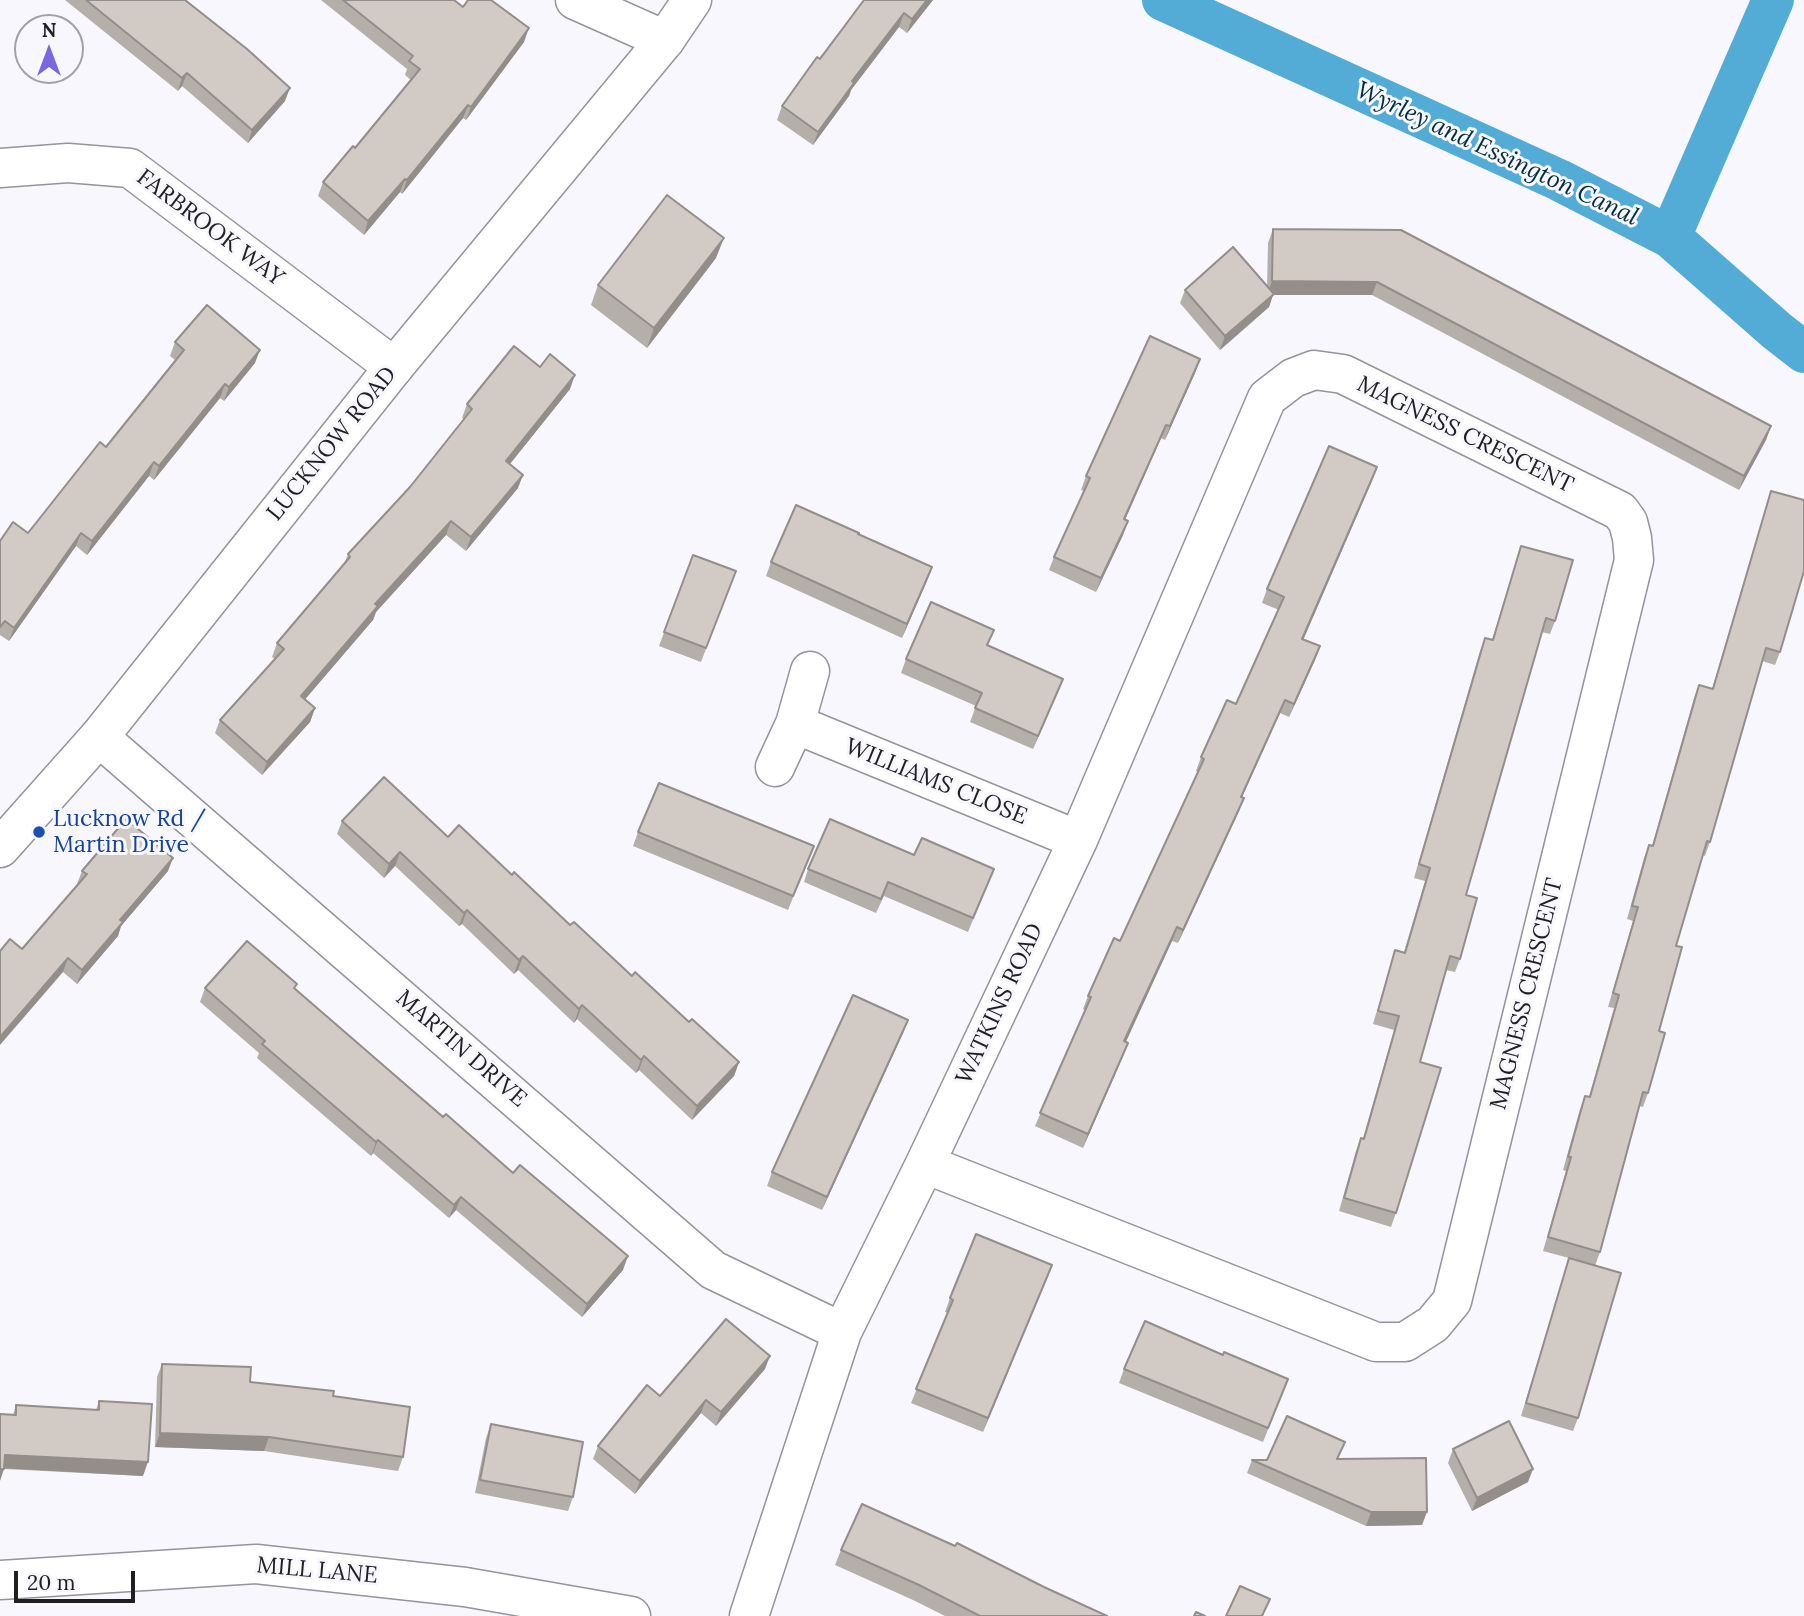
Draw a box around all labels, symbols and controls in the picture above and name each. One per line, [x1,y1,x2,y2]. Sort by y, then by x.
north arrow [14,14,84,84]
text: N [42,18,56,42]
water label: Wyrley and Essington Canal [1351,76,1643,232]
street label: FARBROOK WAY [131,164,289,292]
street label: LUCKNOW ROAD [261,361,403,527]
street label: MAGNESS CRESCENT [1352,371,1578,499]
street label: WILLIAMS CLOSE [841,733,1031,831]
place label: Lucknow Rd / Martin Drive [53,805,206,859]
marker: Lucknow Rd / Martin Drive [31,824,47,840]
street label: MAGNESS CRESCENT [1485,876,1569,1112]
street label: WATKINS ROAD [951,919,1049,1089]
street label: MARTIN DRIVE [390,985,532,1113]
street label: MILL LANE [255,1552,379,1590]
scale bar [18,1556,138,1600]
text: 20 m [27,1569,76,1596]

